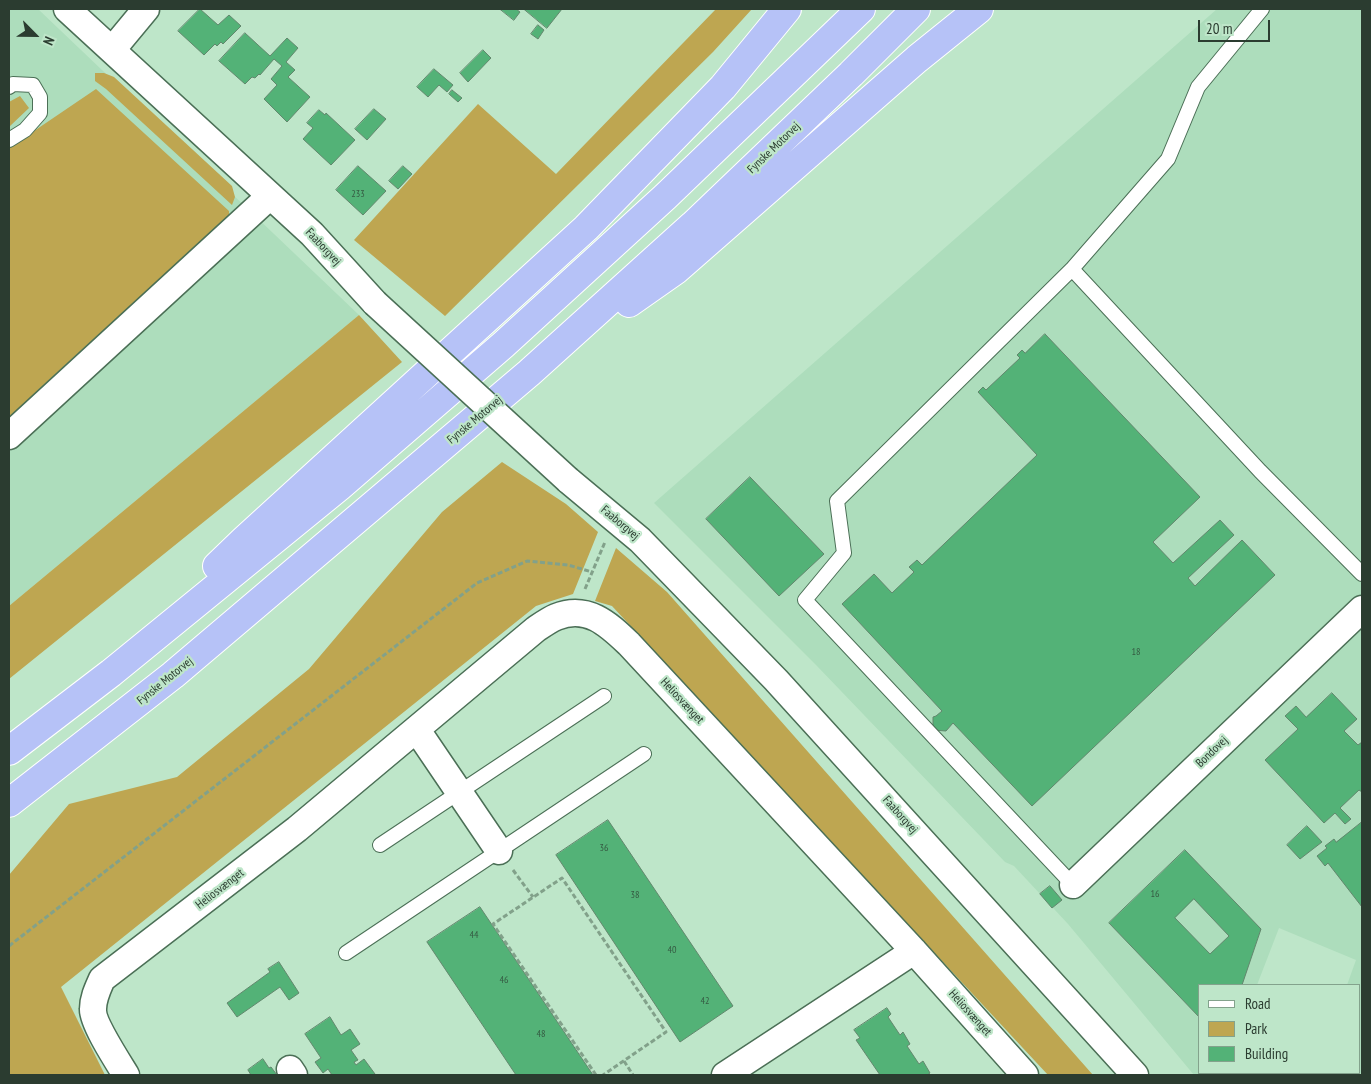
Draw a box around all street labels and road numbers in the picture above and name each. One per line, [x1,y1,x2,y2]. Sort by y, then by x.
street label: Fynske Motorvej [745,119,803,177]
street label: Faaborgvej [302,225,344,269]
street label: Fynske Motorvej [445,393,505,447]
street label: Faaborgvej [598,503,642,543]
street label: Fynske Motorvej [134,654,196,708]
street label: Heliosvænget [657,675,707,727]
street label: Bondovej [1193,733,1231,771]
street label: Faaborgvej [879,793,921,837]
street label: Heliosvænget [193,866,247,912]
street label: Heliosvænget [946,987,994,1039]

